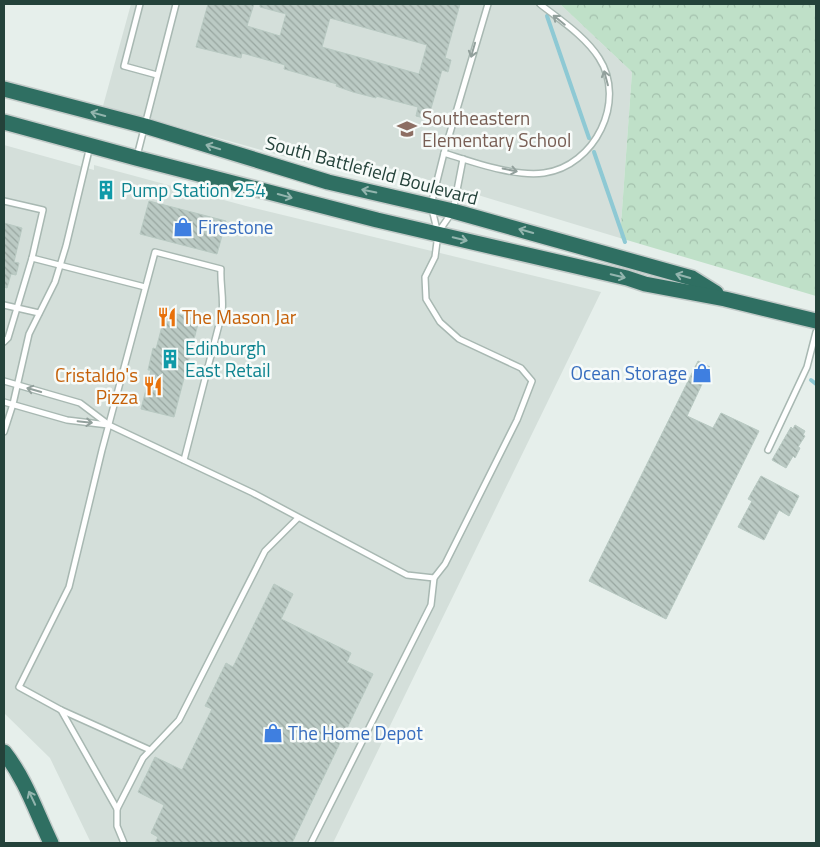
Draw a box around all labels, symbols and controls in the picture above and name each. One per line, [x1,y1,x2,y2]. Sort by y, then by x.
one-way arrow [553,14,566,25]
one-way arrow [468,42,478,58]
one-way arrow [601,70,610,86]
place label: Southeastern Elementary School [422,103,571,154]
one-way arrow [90,109,106,118]
school or university icon: Southeastern Elementary School [396,118,418,140]
street label: South Battlefield Boulevard [262,127,482,212]
one-way arrow [205,142,221,152]
one-way arrow [502,166,518,176]
place label: Pump Station 254 [121,175,266,204]
building icon: Pump Station 254 [95,179,117,201]
one-way arrow [361,186,377,195]
one-way arrow [277,192,293,201]
place label: Firestone [198,212,273,241]
shop icon: Firestone [172,216,194,238]
one-way arrow [519,226,535,236]
one-way arrow [451,235,467,244]
one-way arrow [675,271,691,280]
one-way arrow [610,272,626,281]
place label: The Mason Jar [182,302,297,331]
restaurant icon: The Mason Jar [156,306,178,328]
place label: Edinburgh East Retail [185,333,271,384]
building icon: Edinburgh East Retail [159,348,181,370]
place label: Ocean Storage [571,358,687,387]
place label: Cristaldo's Pizza [55,360,138,411]
shop icon: Ocean Storage [691,362,713,384]
restaurant icon: Cristaldo's Pizza [142,375,164,397]
one-way arrow [27,384,43,394]
one-way arrow [76,417,92,427]
place label: The Home Depot [288,718,423,747]
shop icon: The Home Depot [262,722,284,744]
one-way arrow [26,791,36,806]

